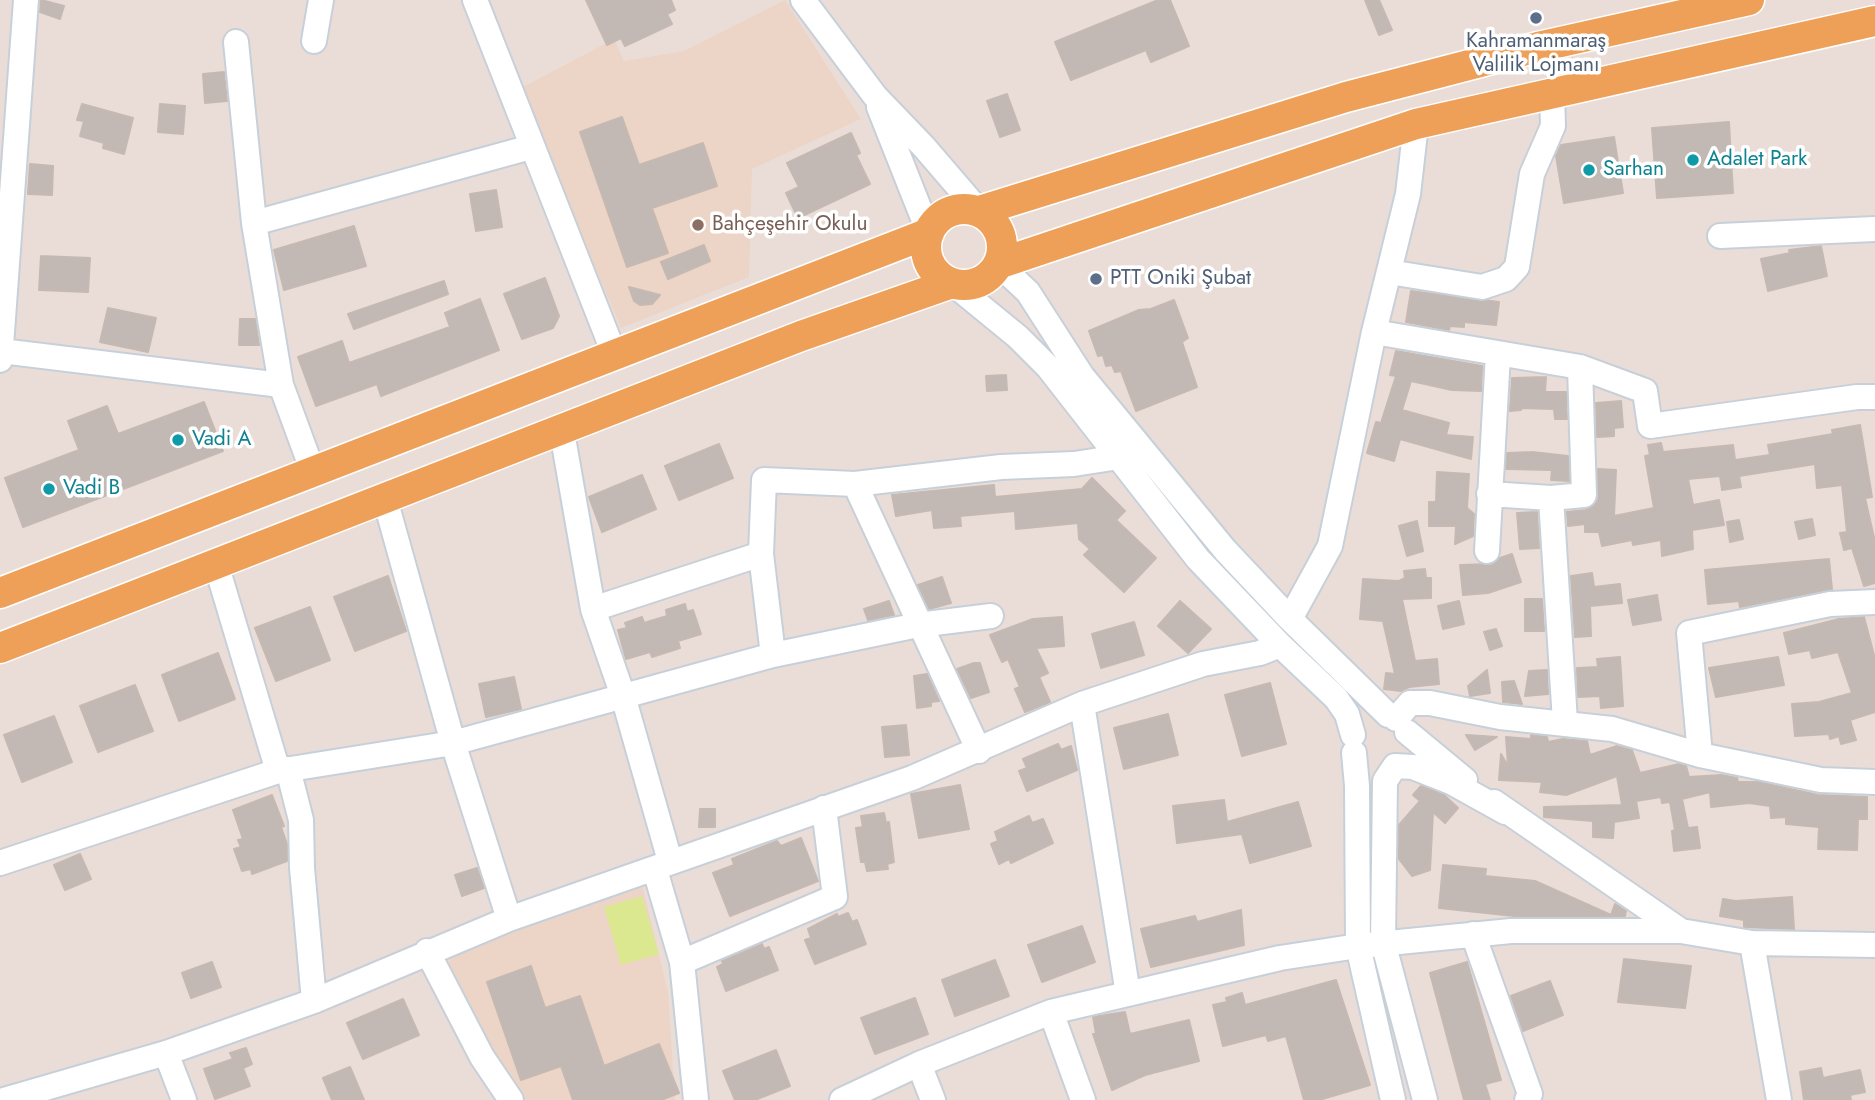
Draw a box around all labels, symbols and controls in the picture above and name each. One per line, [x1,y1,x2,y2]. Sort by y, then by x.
marker: Kahramanmaraş Valilik Lojmanı [1528,10,1544,26]
place label: Kahramanmaraş Valilik Lojmanı [1466,29,1606,79]
place label: Adalet Park [1707,147,1807,173]
marker: Adalet Park [1685,152,1701,168]
place label: Sarhan [1603,157,1664,183]
marker: Sarhan [1581,162,1597,178]
place label: Bahçeşehir Okulu [712,212,867,238]
marker: Bahçeşehir Okulu [690,217,706,233]
place label: PTT Oniki Şubat [1110,266,1251,292]
marker: PTT Oniki Şubat [1088,271,1104,287]
place label: Vadi A [192,427,251,453]
marker: Vadi A [170,432,186,448]
place label: Vadi B [63,476,120,502]
marker: Vadi B [41,481,57,497]

